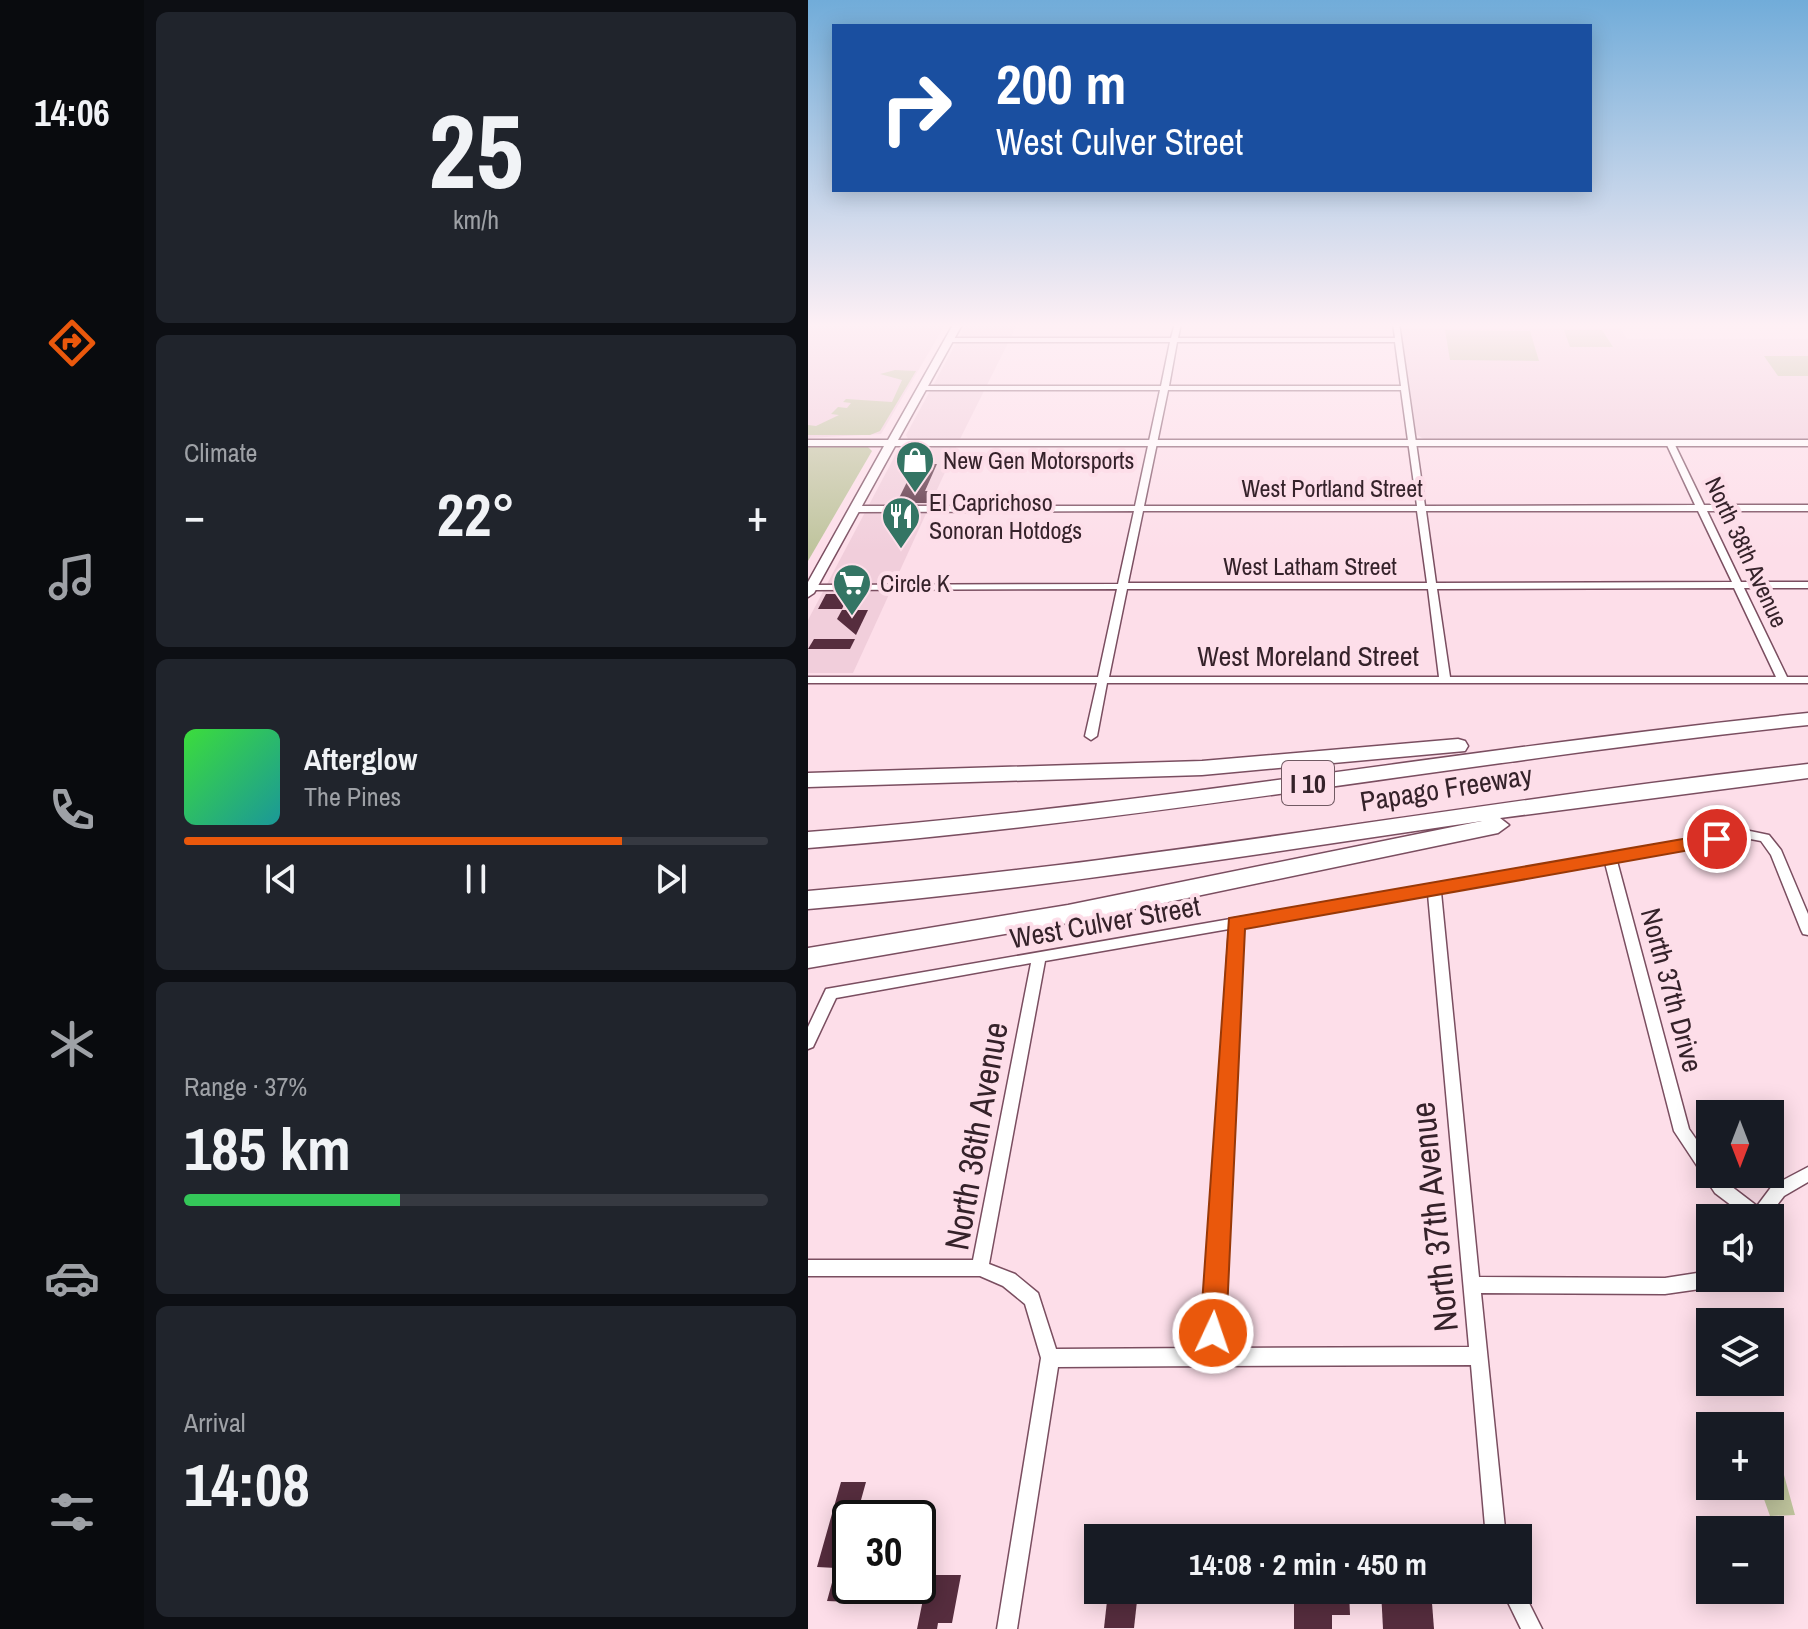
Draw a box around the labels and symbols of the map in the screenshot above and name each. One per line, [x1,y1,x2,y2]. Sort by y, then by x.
shop icon: New Gen Motorsports [894,439,936,494]
place label: New Gen Motorsports [943,444,1134,476]
street label: West Portland Street [1241,472,1423,504]
street label: North 38th Avenue [1698,472,1796,632]
place label: El Caprichoso Sonoran Hotdogs [929,486,1082,546]
restaurant icon: El Caprichoso Sonoran Hotdogs [880,495,922,550]
street label: West Latham Street [1223,550,1397,582]
supermarket icon: Circle K [831,562,873,617]
place label: Circle K [880,567,950,599]
street label: West Moreland Street [1197,637,1419,675]
street label: Papago Freeway [1357,756,1535,820]
road number: I 10 [1282,761,1334,805]
pin [1683,805,1751,873]
street label: West Culver Street [1007,887,1203,957]
street label: North 37th Drive [1632,904,1712,1076]
street label: North 36th Avenue [933,1019,1019,1253]
street label: North 37th Avenue [1399,1100,1469,1334]
north arrow [1696,1100,1784,1188]
position arrow [1171,1291,1255,1375]
speed limit sign: 30 [832,1500,936,1604]

